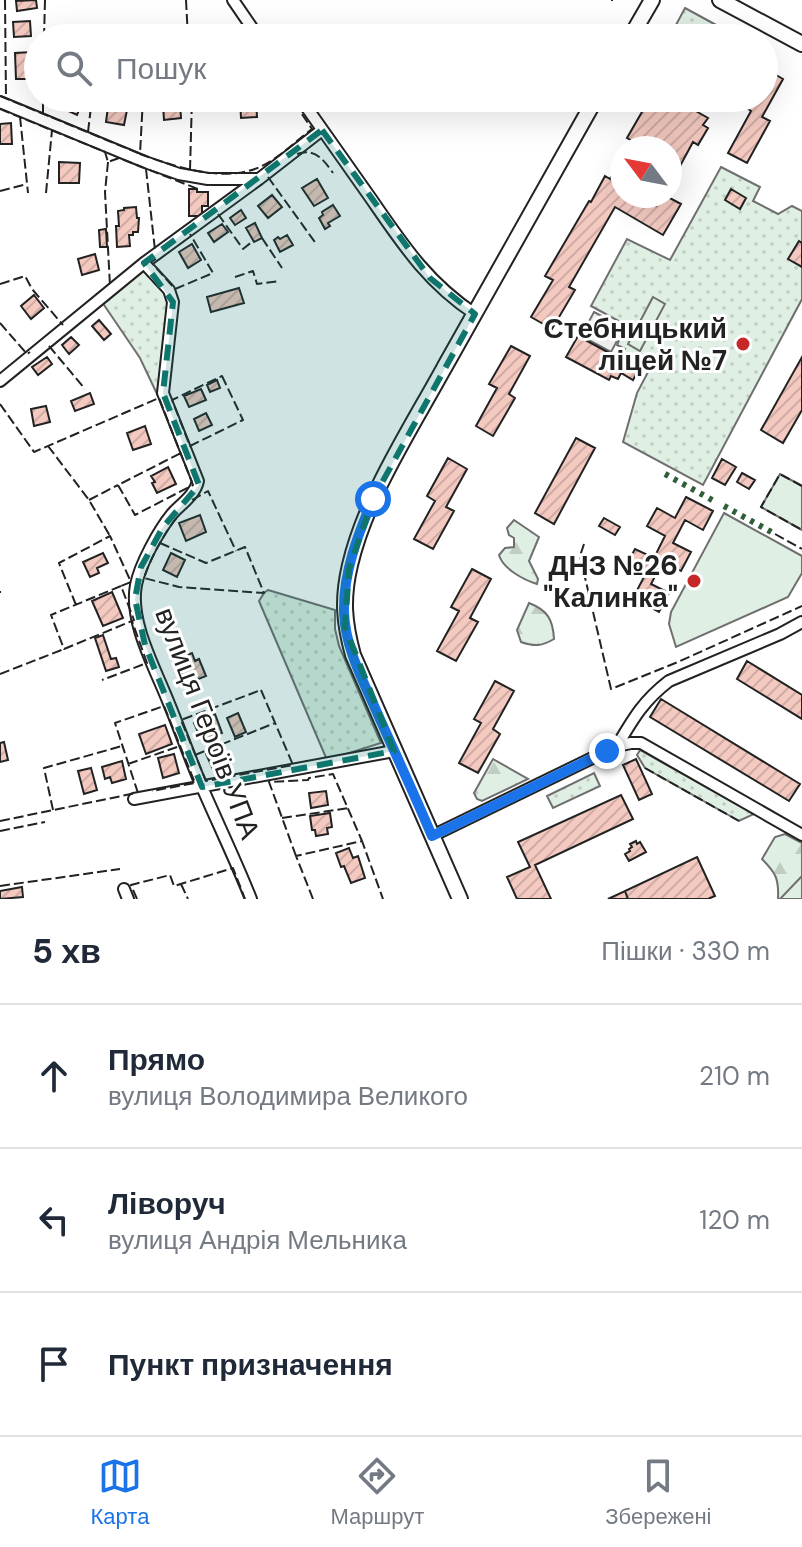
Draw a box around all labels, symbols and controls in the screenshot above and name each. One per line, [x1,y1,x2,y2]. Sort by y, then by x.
search box [24,24,778,112]
icon: search [52,46,96,90]
text: Пошук [116,49,206,88]
north arrow [610,136,682,208]
place label: Стебницький ліцей №7 [544,310,727,379]
marker: Стебницький ліцей №7 [734,335,752,353]
route start [355,481,391,517]
place label: ДНЗ №26 "Калинка" [543,547,678,616]
marker: ДНЗ №26 "Калинка" [685,572,703,590]
street label: вулиця Героїв УПА [146,602,269,844]
route end [589,733,625,769]
text: 5 хв [32,929,101,974]
text: Пішки · 330 m [601,934,770,968]
text: Прямо [108,1040,205,1079]
icon: ahead [32,1054,76,1098]
text: 210 m [699,1059,770,1093]
text: вулиця Володимира Великого [108,1079,468,1113]
text: Ліворуч [108,1184,226,1223]
icon: left [32,1198,76,1242]
text: 120 m [699,1203,770,1237]
text: вулиця Андрія Мельника [108,1223,407,1257]
icon: arrive [32,1342,76,1386]
text: Пункт призначення [108,1345,393,1384]
tab: Карта [91,1454,149,1531]
tab: Маршрут [330,1454,424,1531]
tab: Збережені [605,1454,711,1531]

